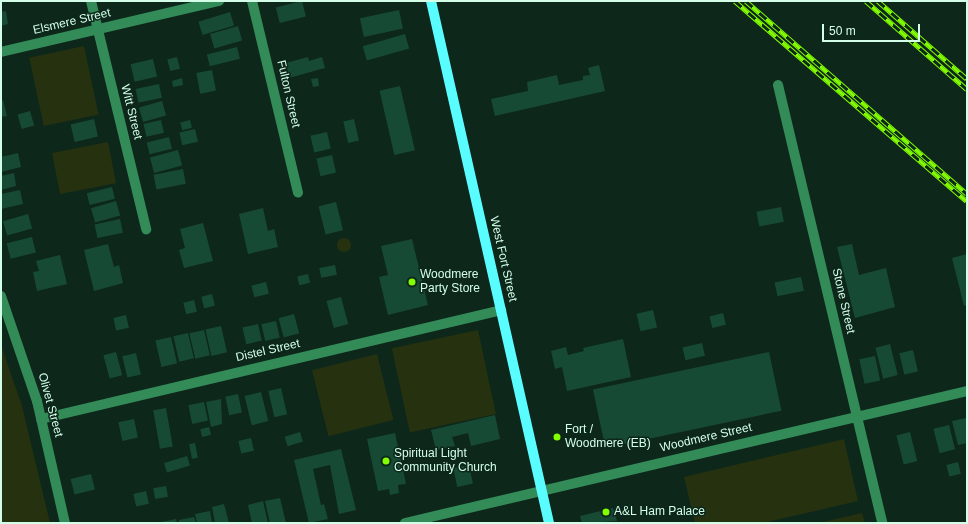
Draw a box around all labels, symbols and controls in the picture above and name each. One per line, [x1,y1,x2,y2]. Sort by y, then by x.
street label: Elsmere Street [32,6,112,38]
scale bar [824,16,922,42]
text: 50 m [829,24,856,38]
street label: Fulton Street [273,59,303,129]
street label: Witt Street [117,83,145,141]
street label: West Fort Street [486,215,520,303]
street label: Stone Street [828,267,858,335]
place label: Woodmere Party Store [420,268,480,296]
marker: Woodmere Party Store [407,277,417,287]
street label: Distel Street [235,337,301,365]
street label: Olivet Street [35,371,65,439]
street label: Woodmere Street [659,420,753,456]
place label: Fort / Woodmere (EB) [565,423,651,451]
marker: Fort / Woodmere (EB) [552,432,562,442]
place label: Spiritual Light Community Church [394,447,497,475]
marker: Spiritual Light Community Church [381,456,391,466]
place label: A&L Ham Palace [614,505,705,519]
marker: A&L Ham Palace [601,507,611,517]

